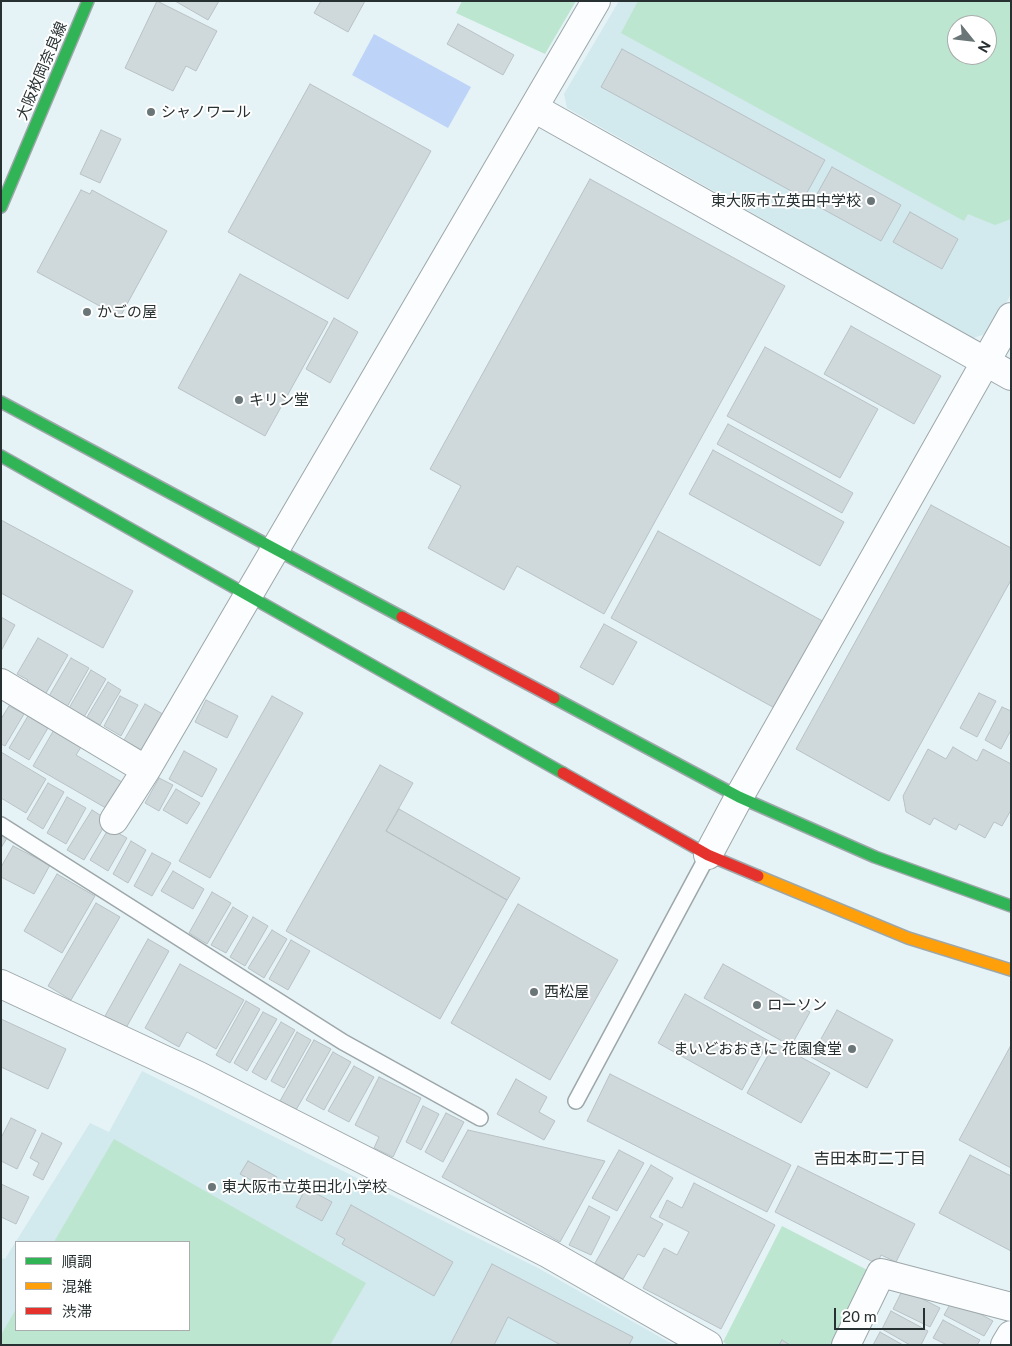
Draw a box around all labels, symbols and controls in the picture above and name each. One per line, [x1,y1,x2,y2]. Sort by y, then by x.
north arrow [947,15,997,65]
street label: 大阪枚岡奈良線 [13,19,71,123]
text: N [975,38,994,55]
place label: シャノワール [161,103,251,121]
marker: シャノワール [145,106,157,118]
place label: 東大阪市立英田中学校 [711,192,861,210]
marker: 東大阪市立英田中学校 [865,195,877,207]
place label: かごの屋 [97,303,157,321]
marker: かごの屋 [81,306,93,318]
place label: キリン堂 [249,391,309,409]
marker: キリン堂 [233,394,245,406]
place label: 西松屋 [544,983,589,1001]
marker: 西松屋 [528,986,540,998]
place label: ローソン [767,996,827,1014]
marker: ローソン [751,999,763,1011]
place label: まいどおおきに 花園食堂 [673,1040,842,1058]
marker: まいどおおきに 花園食堂 [846,1043,858,1055]
district label: 吉田本町二丁目 [814,1149,926,1169]
place label: 東大阪市立英田北小学校 [222,1178,387,1196]
marker: 東大阪市立英田北小学校 [206,1181,218,1193]
legend [15,1241,190,1331]
text: 順調 [62,1253,92,1270]
text: 混雑 [62,1278,92,1295]
scale bar [837,1298,928,1330]
text: 渋滞 [62,1303,92,1320]
text: 20 m [842,1308,877,1325]

